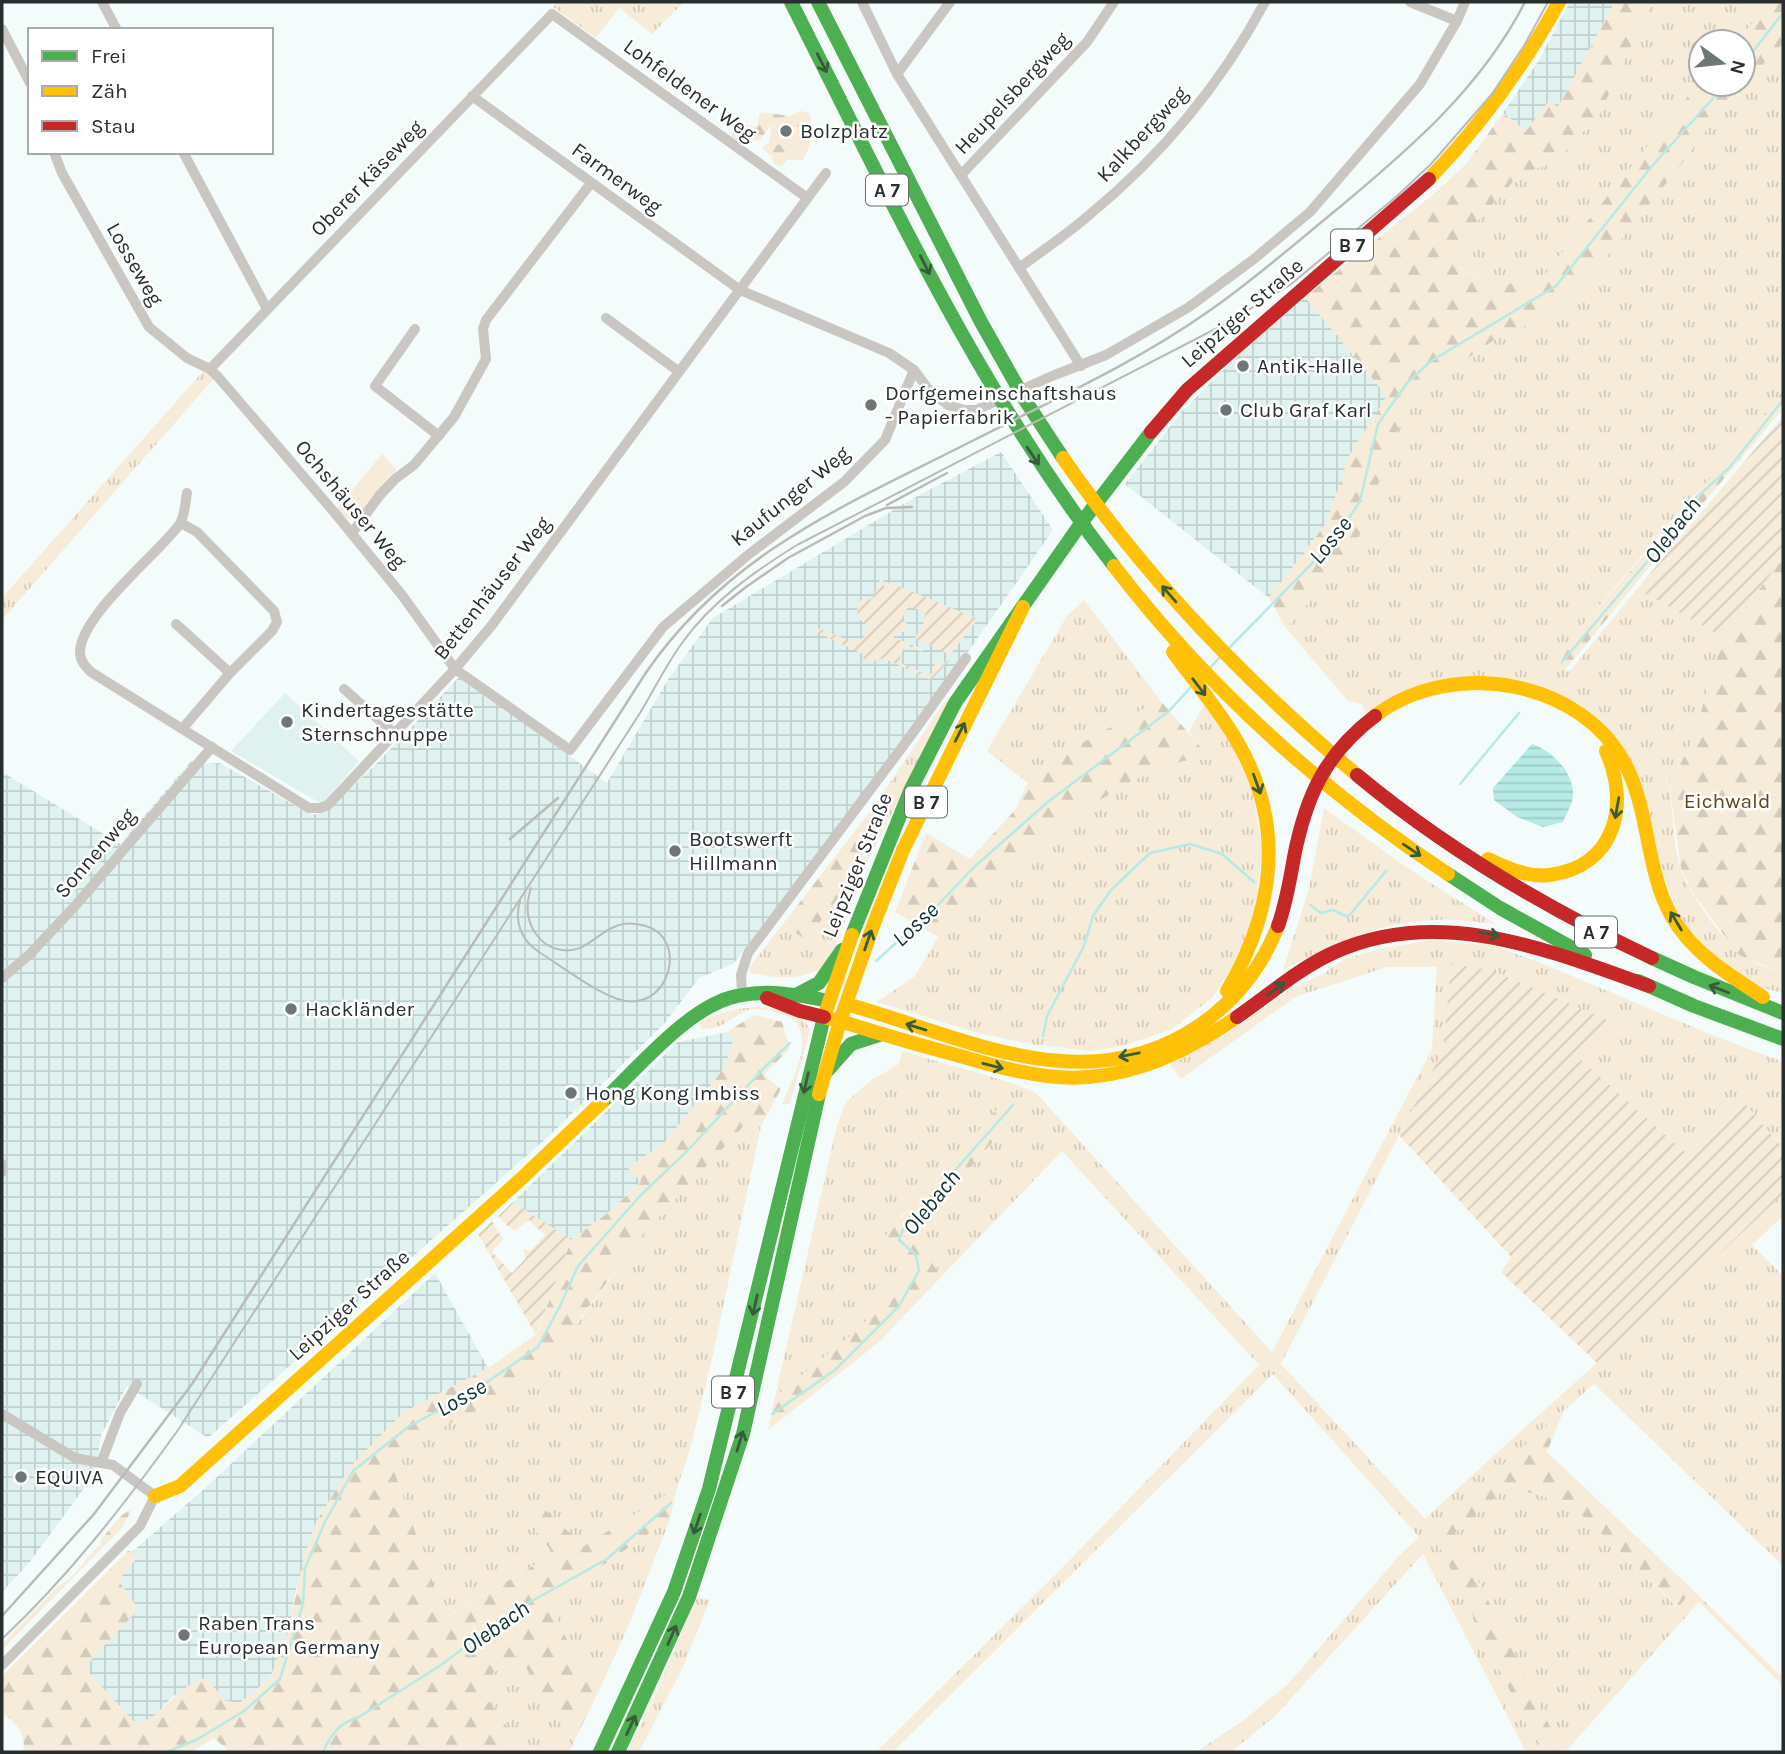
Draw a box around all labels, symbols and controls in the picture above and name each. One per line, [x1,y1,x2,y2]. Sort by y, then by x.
street label: Heupelsbergweg [949,27,1075,159]
legend [28,28,273,154]
north arrow [1687,28,1757,98]
street label: Lohfeldener Weg [619,34,761,146]
text: Frei [91,44,127,68]
one-way arrow [816,52,830,72]
text: N [1725,58,1750,77]
text: Zäh [91,79,128,103]
street label: Kalkbergweg [1092,81,1193,187]
text: Stau [91,114,136,138]
street label: Oberer Käseweg [306,115,428,241]
place label: Bolzplatz [800,119,888,143]
marker: Bolzplatz [778,123,794,139]
street label: Farmerweg [567,137,667,219]
road number: A 7 [866,174,908,206]
street label: Losseweg [102,218,168,310]
road number: B 7 [1331,230,1373,260]
street label: Leipziger Straße [1176,253,1308,373]
one-way arrow [919,254,933,275]
place label: Antik-Halle [1257,354,1363,378]
marker: Antik-Halle [1235,358,1251,374]
place label: Dorfgemeinschaftshaus - Papierfabrik [885,381,1117,429]
marker: Dorfgemeinschaftshaus - Papierfabrik [863,397,879,413]
place label: Club Graf Karl [1240,398,1372,422]
marker: Club Graf Karl [1218,402,1234,418]
street label: Ochshäuser Weg [290,435,412,573]
street label: Kaufunger Weg [726,441,854,551]
one-way arrow [1026,446,1040,465]
water label: Olebach [1638,492,1707,569]
street label: Bettenhäuser Weg [429,511,555,664]
water label: Losse [1303,511,1358,570]
one-way arrow [1161,586,1178,603]
one-way arrow [1191,677,1206,696]
place label: Kindertagesstätte Sternschnuppe [301,698,474,746]
marker: Kindertagesstätte Sternschnuppe [279,714,295,730]
one-way arrow [954,722,968,743]
one-way arrow [1252,773,1265,795]
road number: B 7 [905,786,947,818]
street label: Leipziger Straße [817,789,897,941]
park label: Eichwald [1684,789,1770,813]
one-way arrow [1610,796,1623,819]
street label: Sonnenweg [50,803,141,903]
place label: Bootswerft Hillmann [689,827,793,875]
marker: Bootswerft Hillmann [667,843,683,859]
one-way arrow [1402,843,1421,857]
water label: Losse [887,896,944,952]
one-way arrow [1668,911,1682,931]
road number: A 7 [1575,916,1617,948]
one-way arrow [1477,928,1500,942]
one-way arrow [863,929,875,951]
one-way arrow [1266,982,1285,997]
one-way arrow [1709,982,1731,994]
place label: Hackländer [305,997,415,1021]
marker: Hackländer [283,1001,299,1017]
one-way arrow [905,1019,927,1032]
one-way arrow [1118,1049,1141,1063]
one-way arrow [981,1060,1004,1073]
one-way arrow [799,1071,813,1094]
place label: Hong Kong Imbiss [585,1081,760,1105]
marker: Hong Kong Imbiss [563,1085,579,1101]
water label: Olebach [897,1164,966,1241]
street label: Leipziger Straße [284,1245,414,1365]
one-way arrow [748,1293,761,1315]
water label: Losse [431,1372,491,1422]
road number: B 7 [712,1376,754,1408]
one-way arrow [735,1430,748,1452]
place label: EQUIVA [35,1465,103,1489]
marker: EQUIVA [13,1469,29,1485]
one-way arrow [690,1513,702,1535]
water label: Olebach [456,1594,534,1660]
place label: Raben Trans European Germany [198,1611,380,1659]
one-way arrow [666,1625,679,1646]
marker: Raben Trans European Germany [176,1627,192,1643]
one-way arrow [625,1715,638,1736]

